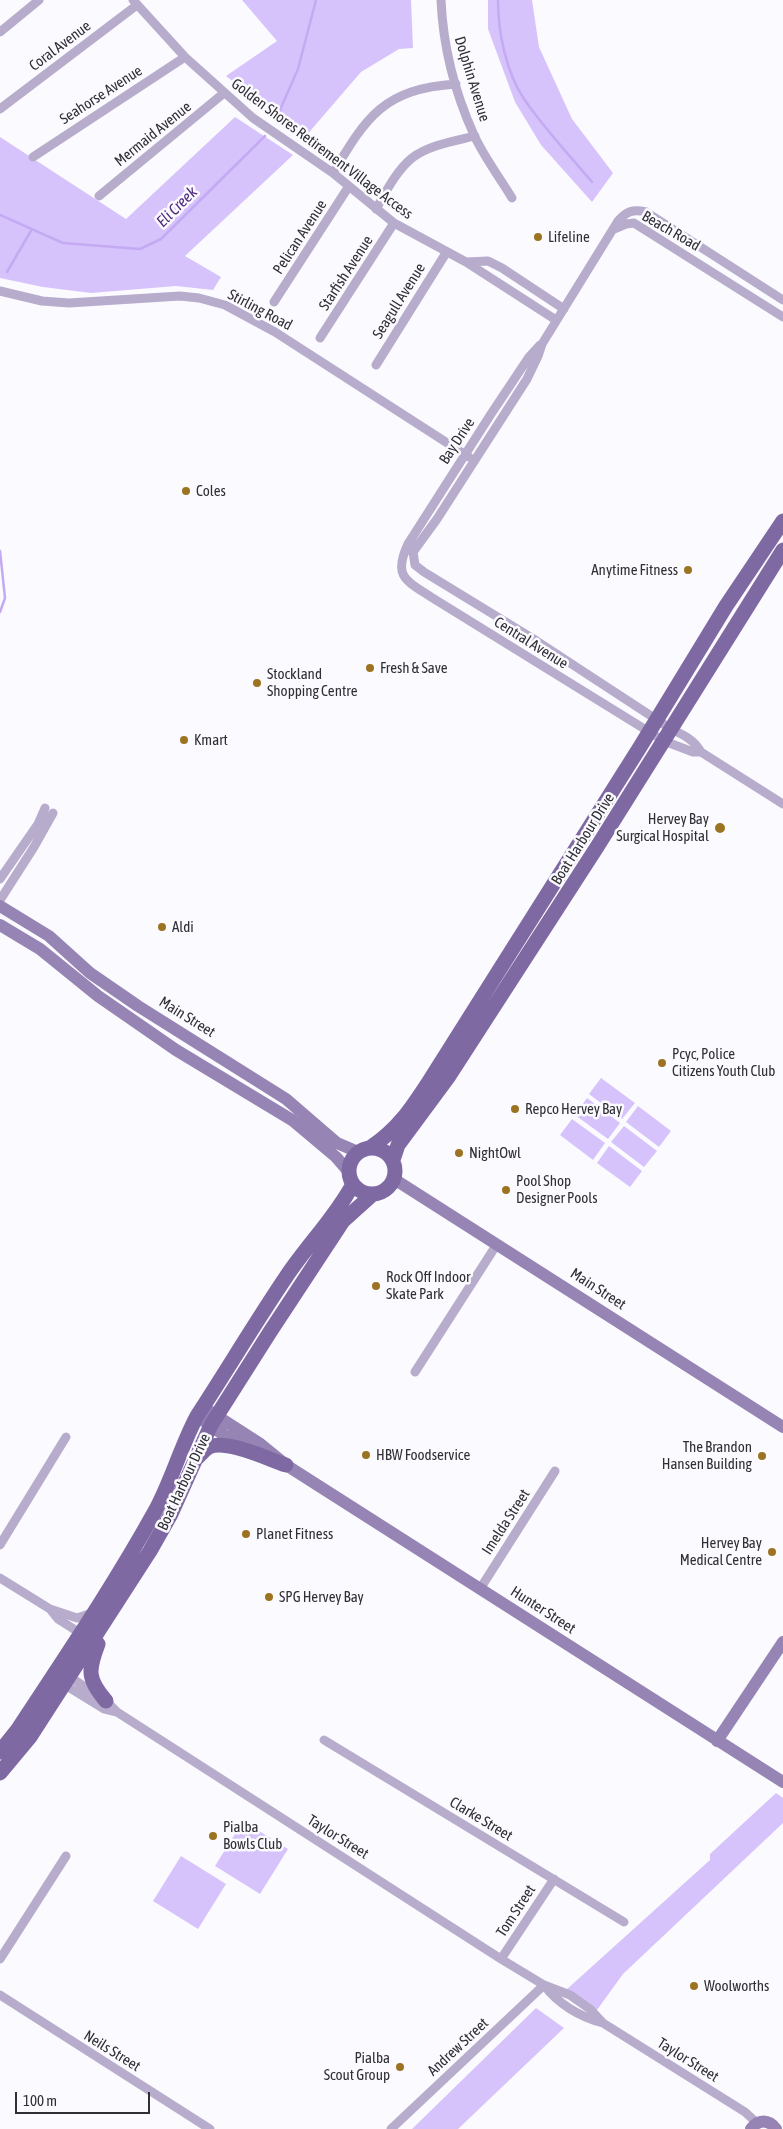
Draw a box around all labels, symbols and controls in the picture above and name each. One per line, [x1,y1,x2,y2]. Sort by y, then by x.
street label: Coral Avenue [26,17,94,75]
street label: Dolphin Avenue [451,34,493,124]
street label: Seahorse Avenue [56,62,146,128]
street label: Golden Shores Retirement Village Access [228,75,416,223]
street label: Mermaid Avenue [111,98,195,170]
water label: Eli Creek [153,183,201,231]
street label: Pelican Avenue [269,197,331,277]
street label: Beach Road [639,207,703,255]
place label: Lifeline [548,228,590,246]
marker: Lifeline [532,231,544,243]
street label: Starfish Avenue [315,232,377,314]
street label: Seagull Avenue [369,260,429,342]
street label: Stirling Road [225,286,295,334]
street label: Bay Drive [435,415,479,467]
place label: Coles [196,482,226,500]
marker: Coles [180,485,192,497]
place label: Anytime Fitness [591,561,678,579]
marker: Anytime Fitness [682,564,694,576]
street label: Central Avenue [491,613,571,673]
place label: Fresh & Save [380,659,448,677]
marker: Fresh & Save [364,662,376,674]
place label: Stockland Shopping Centre [267,665,357,700]
marker: Stockland Shopping Centre [251,677,263,689]
place label: Kmart [194,731,228,749]
marker: Kmart [178,734,190,746]
street label: Boat Harbour Drive [548,790,618,888]
place label: Hervey Bay Surgical Hospital [616,810,709,845]
marker: Hervey Bay Surgical Hospital [713,821,727,835]
place label: Aldi [172,918,194,936]
marker: Aldi [156,921,168,933]
street label: Main Street [156,993,218,1041]
place label: Pcyc, Police Citizens Youth Club [672,1045,775,1080]
marker: Pcyc, Police Citizens Youth Club [656,1057,668,1069]
place label: Repco Hervey Bay [525,1100,622,1118]
marker: Repco Hervey Bay [509,1103,521,1115]
place label: NightOwl [469,1144,521,1162]
marker: NightOwl [453,1147,465,1159]
place label: Pool Shop Designer Pools [516,1172,598,1207]
marker: Pool Shop Designer Pools [500,1184,512,1196]
street label: Main Street [567,1264,629,1314]
place label: Rock Off Indoor Skate Park [386,1268,470,1303]
marker: Rock Off Indoor Skate Park [370,1280,382,1292]
street label: Boat Harbour Drive [154,1431,214,1533]
place label: The Brandon Hansen Building [662,1438,752,1473]
place label: HBW Foodservice [376,1446,470,1464]
marker: HBW Foodservice [360,1449,372,1461]
marker: The Brandon Hansen Building [756,1450,768,1462]
street label: Imelda Street [478,1486,534,1558]
place label: Planet Fitness [256,1525,333,1543]
marker: Planet Fitness [240,1528,252,1540]
place label: Hervey Bay Medical Centre [680,1534,762,1569]
marker: Hervey Bay Medical Centre [766,1546,778,1558]
street label: Hunter Street [507,1582,579,1638]
place label: SPG Hervey Bay [279,1588,364,1606]
marker: SPG Hervey Bay [263,1591,275,1603]
street label: Clarke Street [446,1793,516,1845]
street label: Taylor Street [304,1811,372,1863]
place label: Pialba Bowls Club [223,1818,282,1853]
marker: Pialba Bowls Club [207,1830,219,1842]
street label: Tom Street [493,1882,539,1940]
place label: Woolworths [704,1977,769,1995]
marker: Woolworths [688,1980,700,1992]
street label: Andrew Street [424,2014,492,2080]
street label: Neils Street [80,2027,144,2075]
street label: Taylor Street [654,2034,722,2086]
place label: Pialba Scout Group [324,2049,390,2084]
marker: Pialba Scout Group [394,2061,406,2073]
scale bar [18,2082,152,2114]
text: 100 m [23,2092,57,2109]

